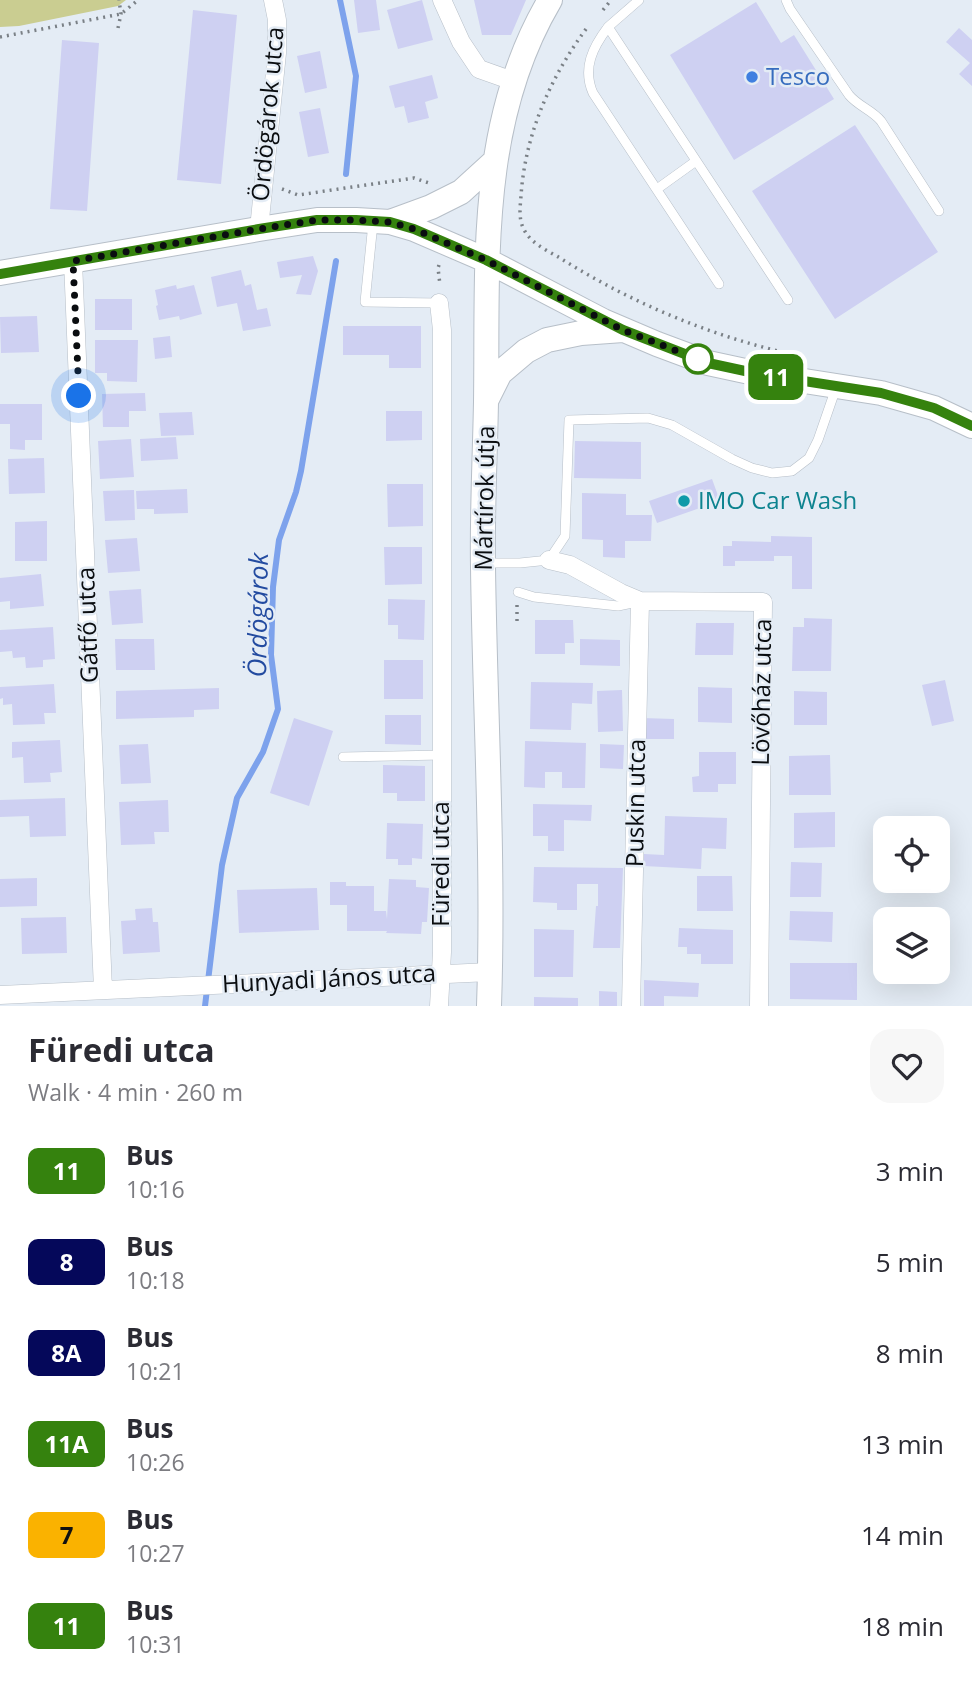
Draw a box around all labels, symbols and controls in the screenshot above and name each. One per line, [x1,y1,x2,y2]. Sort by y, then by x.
street label: Ördögárok utca [242,25,291,203]
place label: Tesco [766,59,830,92]
marker: Tesco [744,69,760,85]
unlabelled marker [683,344,713,374]
line badge: 11 [744,354,808,400]
text: 11 [762,360,790,393]
your location [61,378,96,413]
street label: Mártírok útja [466,425,501,571]
place label: IMO Car Wash [698,483,857,516]
marker: IMO Car Wash [676,493,692,509]
water label: Ördögárok [238,551,276,678]
street label: Gátfő utca [68,566,105,684]
street label: Lövőház utca [743,618,778,766]
street label: Puskin utca [617,739,652,867]
street label: Füredi utca [423,801,456,927]
map controls [873,816,950,984]
button: locate [873,816,950,893]
button: layers [873,907,950,984]
street label: Hunyadi János utca [221,955,437,1000]
text: Füredi utca [28,1027,215,1072]
button: heart [870,1029,944,1103]
text: Walk · 4 min · 260 m [28,1076,243,1108]
text: Bus [126,1137,173,1173]
text: 3 min [876,1153,944,1189]
text: 11 [53,1154,80,1187]
text: 10:16 [126,1173,185,1205]
text: Bus [126,1228,173,1264]
text: 5 min [876,1244,944,1280]
text: 8 [60,1245,73,1278]
text: 10:18 [126,1264,185,1296]
text: Bus [126,1319,173,1355]
text: 8 min [876,1335,944,1371]
text: 8A [51,1336,82,1369]
text: 10:21 [126,1355,185,1387]
text: Bus [126,1410,173,1446]
text: 13 min [861,1426,944,1462]
text: 11A [44,1427,89,1460]
text: 10:26 [126,1446,185,1478]
text: Bus [126,1501,173,1537]
text: 14 min [861,1517,944,1553]
text: 7 [60,1518,73,1551]
text: 10:27 [126,1537,185,1569]
text: Bus [126,1592,173,1628]
text: 18 min [861,1608,944,1644]
text: 11 [53,1609,80,1642]
text: 10:31 [126,1628,185,1660]

